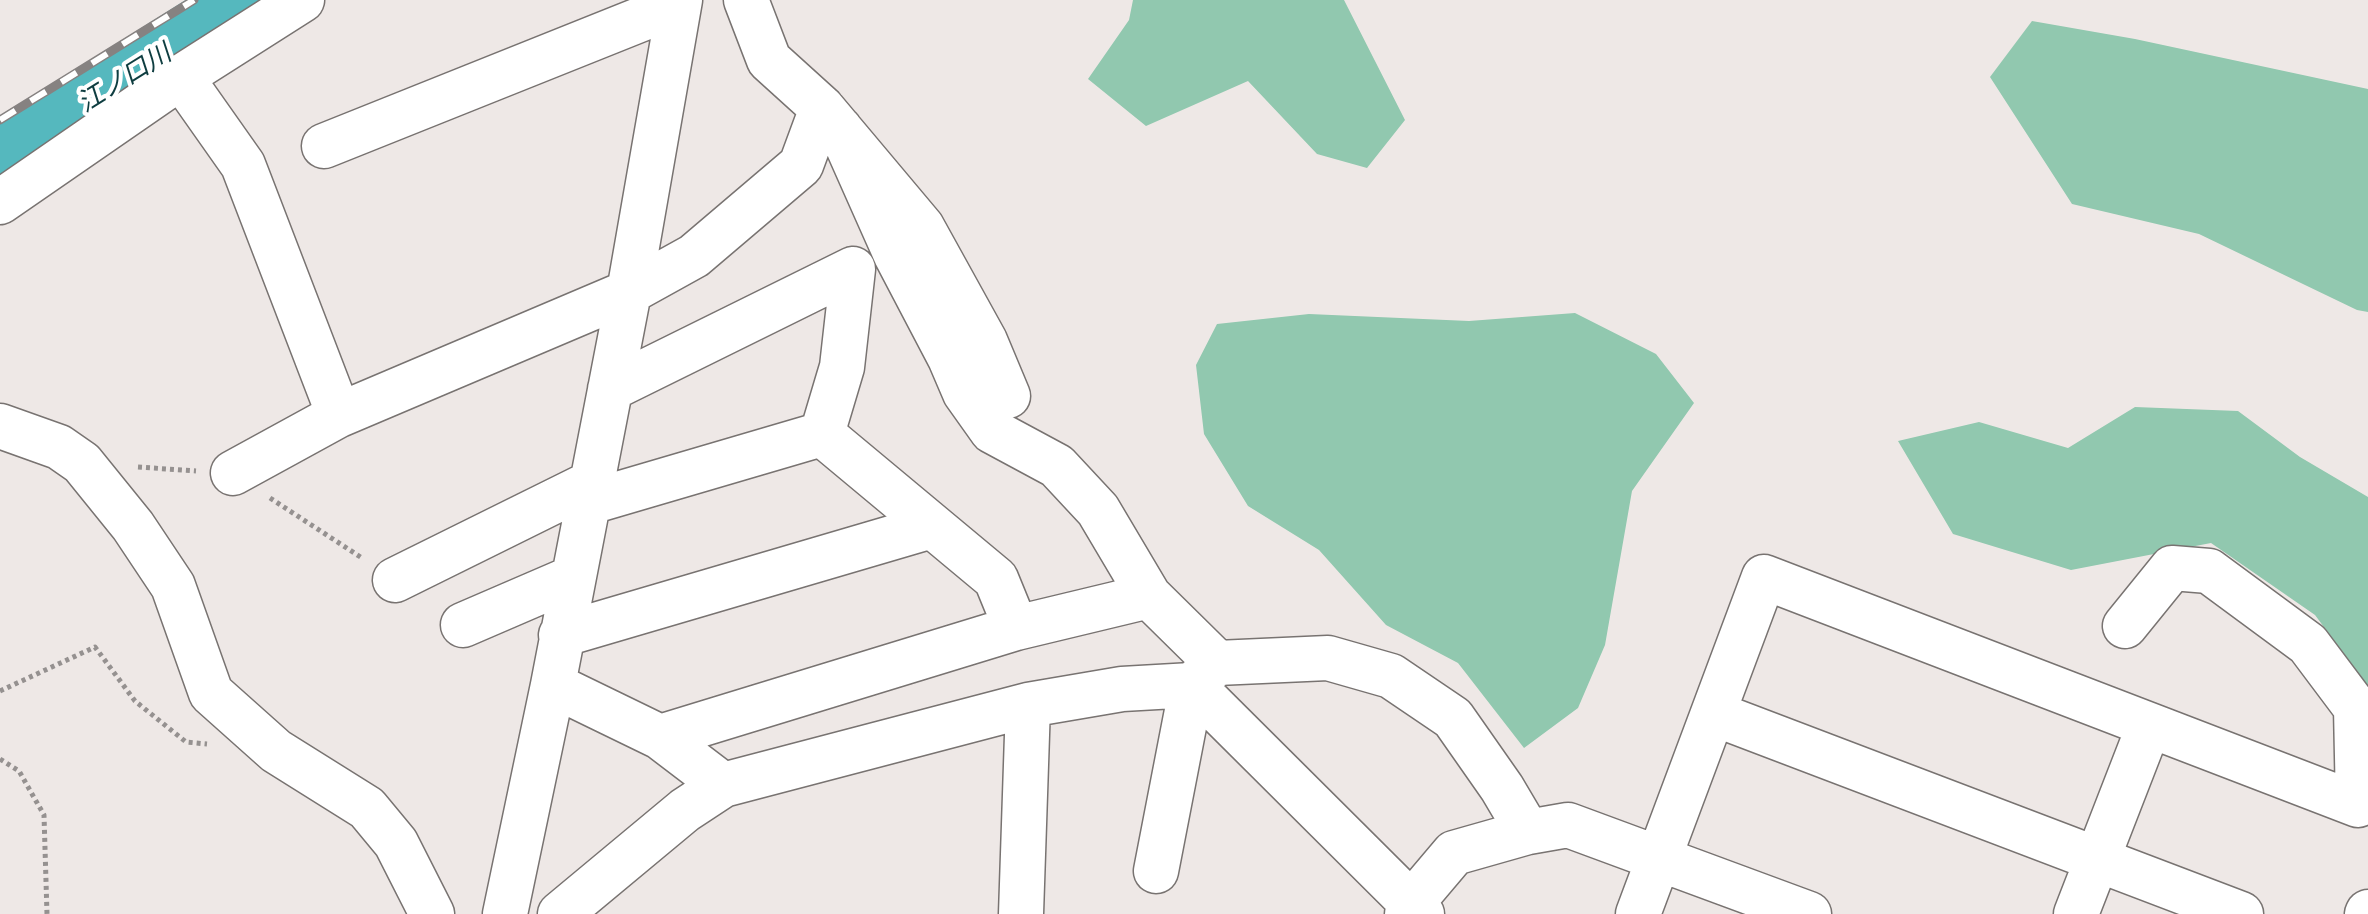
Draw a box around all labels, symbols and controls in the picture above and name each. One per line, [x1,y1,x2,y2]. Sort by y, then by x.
water label: 江ノ口川 [73,38,177,120]

